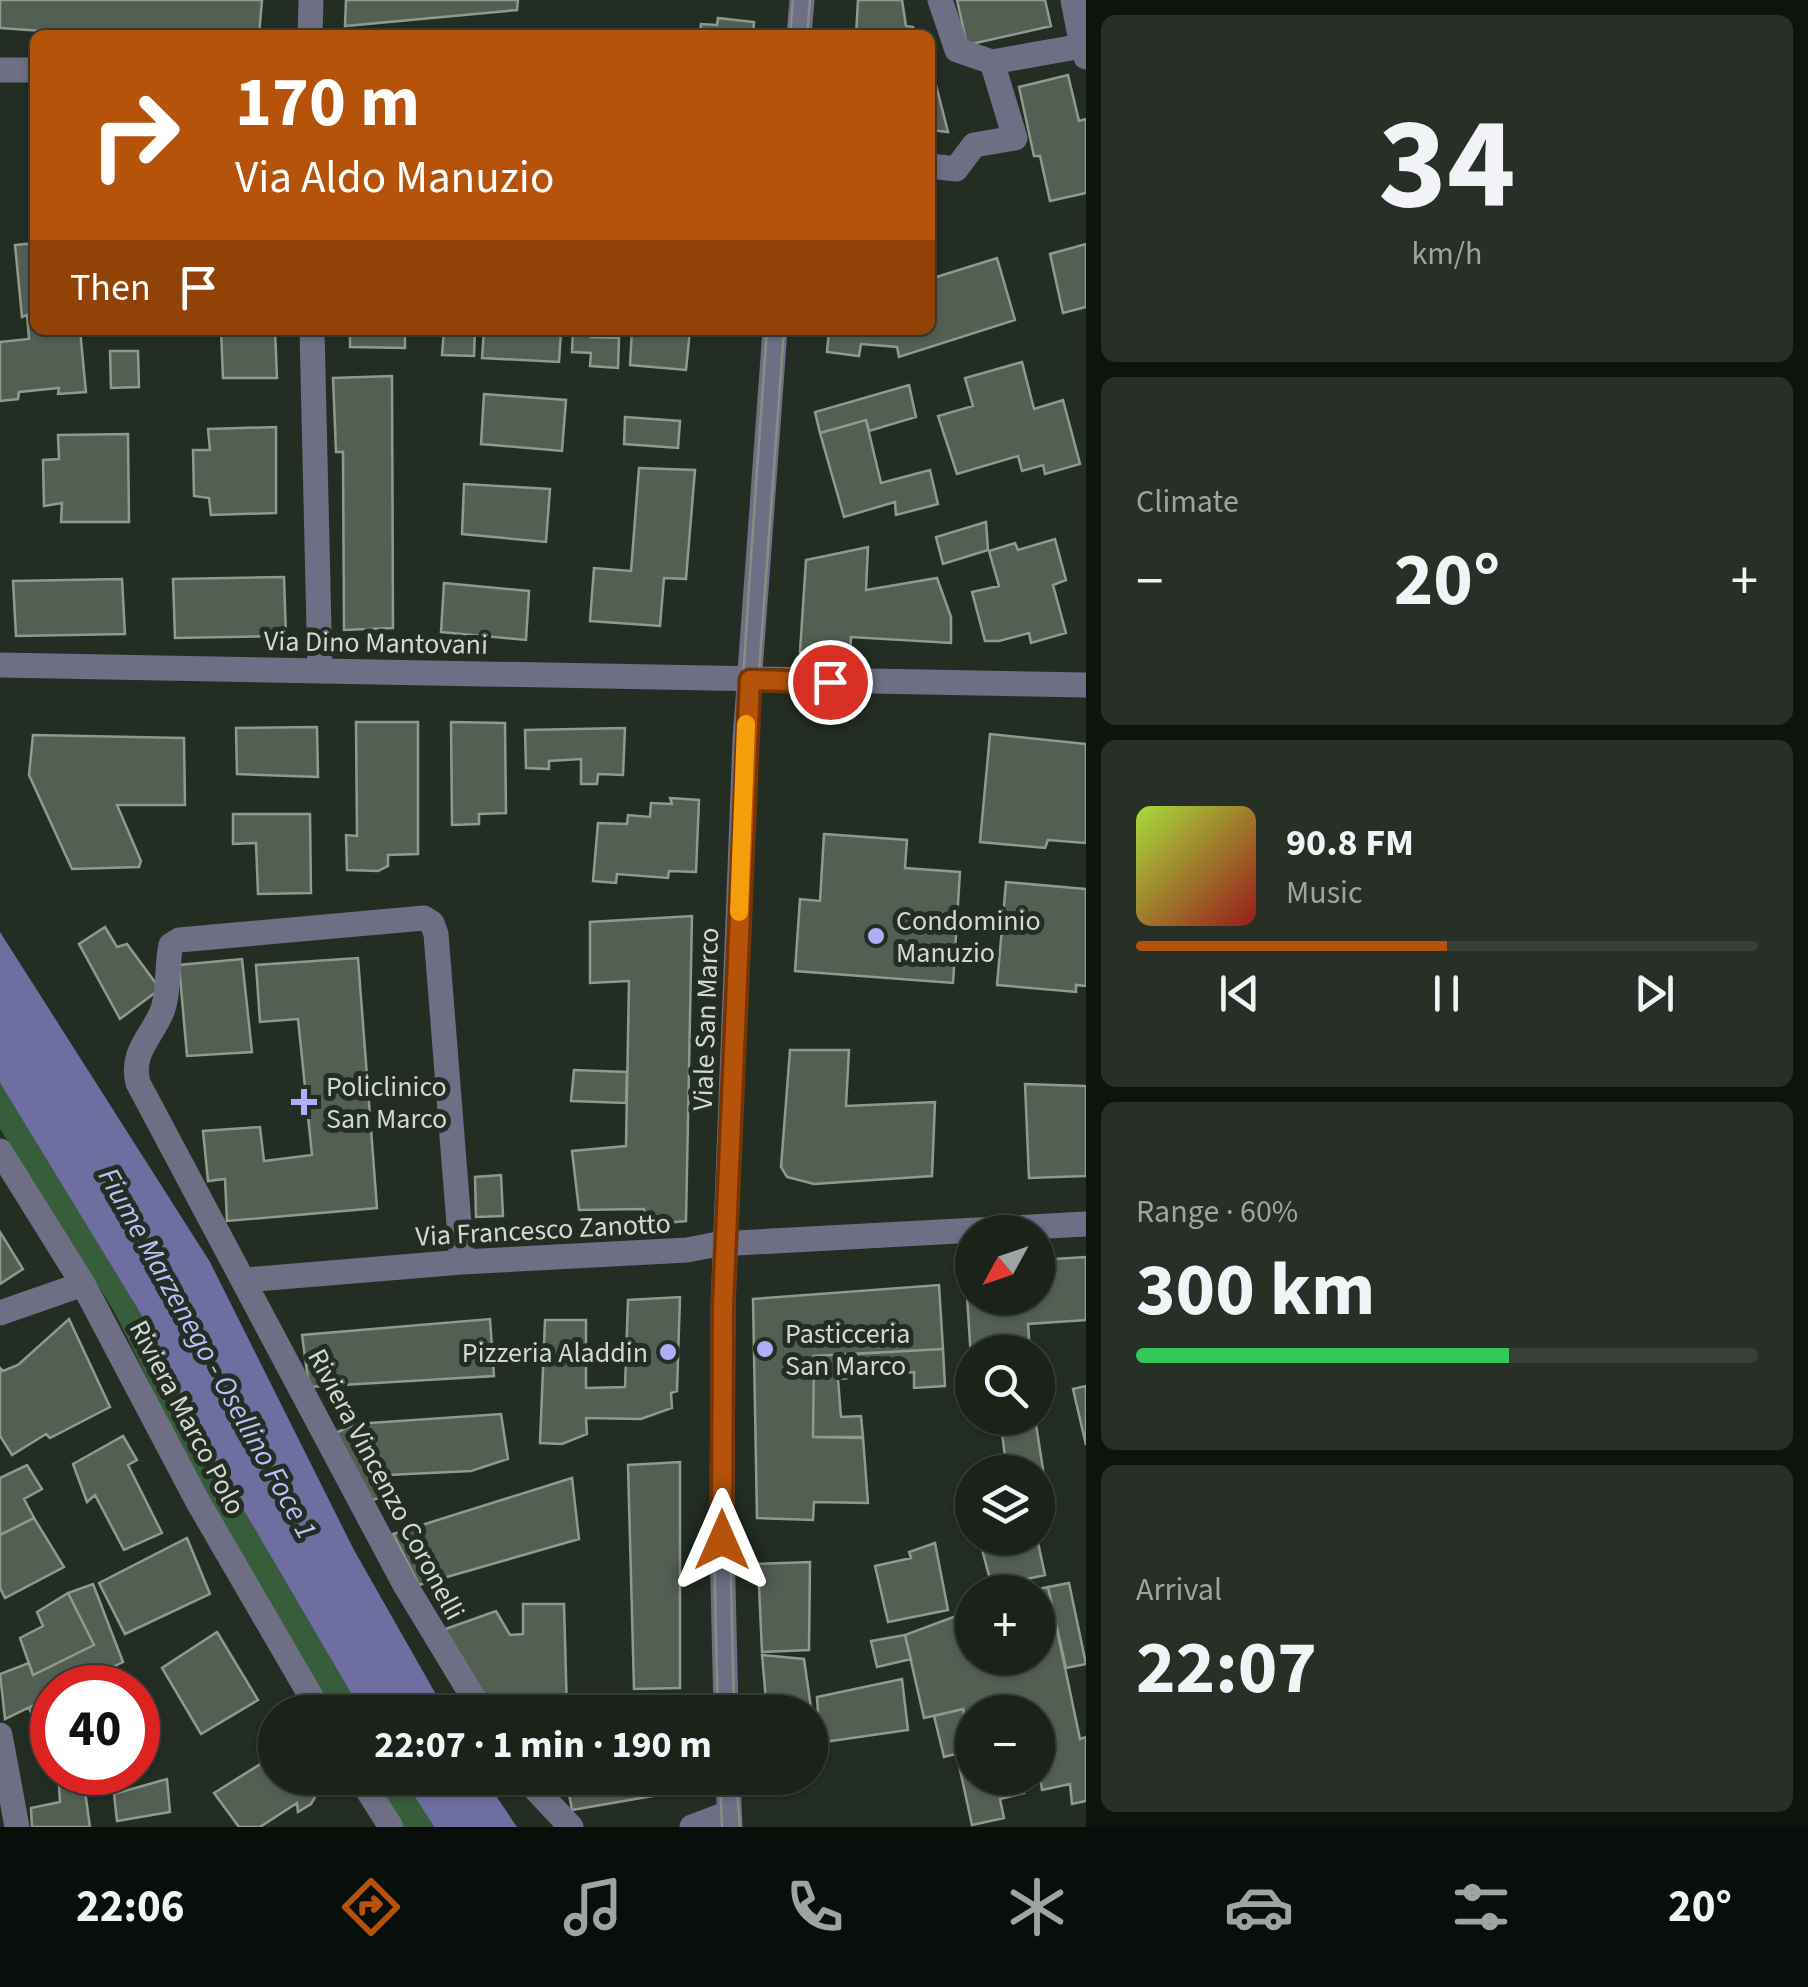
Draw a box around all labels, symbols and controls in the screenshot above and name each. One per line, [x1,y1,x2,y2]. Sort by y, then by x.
text: 170 m [235,53,420,153]
icon: right [70,70,200,200]
text: 34 [1378,73,1516,258]
text: Via Aldo Manuzio [235,146,554,210]
text: km/h [1412,231,1482,277]
icon: arrive [171,260,226,315]
text: Then [70,261,151,315]
text: Climate [1136,479,1239,525]
text: 20° [1394,527,1500,634]
text: − [1136,543,1163,621]
text: + [1731,543,1758,621]
street label: Via Dino Mantovani [264,621,488,665]
pin [788,640,873,725]
icon: arrive [803,655,858,710]
text: 90.8 FM [1286,816,1414,870]
text: Music [1286,870,1363,916]
place label: Condominio Manuzio [896,901,1041,973]
marker: Condominio Manuzio [865,925,887,947]
street label: Viale San Marco [683,927,729,1111]
icon: previous [1212,966,1267,1021]
icon: pause [1419,966,1474,1021]
icon: next [1627,966,1682,1021]
place label: Policlinico San Marco [326,1067,447,1139]
marker: Policlinico San Marco [291,1089,317,1115]
water label: Fiume Marzenego - Osellino Foce 1 [87,1160,328,1547]
text: Range · 60% [1136,1189,1298,1235]
street label: Via Francesco Zanotto [414,1203,672,1257]
north arrow [955,1215,1055,1315]
map controls [955,1215,1055,1795]
text: 300 km [1136,1237,1375,1344]
street label: Riviera Marco Polo [119,1313,255,1522]
place label: Pasticceria San Marco [785,1314,910,1386]
place label: Pizzeria Aladdin [462,1333,648,1373]
button: search [955,1335,1055,1435]
marker: Pasticceria San Marco [754,1338,776,1360]
marker: Pizzeria Aladdin [657,1341,679,1363]
street label: Riviera Vincenzo Coronelli [298,1342,475,1627]
button: layers [955,1455,1055,1555]
position arrow [670,1488,774,1592]
text: Arrival [1136,1567,1222,1613]
button: + [955,1575,1055,1675]
text: 22:07 [1136,1615,1317,1722]
speed limit sign: 40 [30,1665,160,1795]
button: − [955,1695,1055,1795]
text: 22:07 · 1 min · 190 m [374,1718,712,1772]
icon: directions [336,1872,406,1942]
icon: music [558,1872,628,1942]
icon: phone [780,1872,850,1942]
icon: climate [1002,1872,1072,1942]
icon: car [1224,1872,1294,1942]
icon: filters [1446,1872,1516,1942]
text: 22:06 [76,1875,185,1939]
text: 20° [1668,1875,1732,1939]

